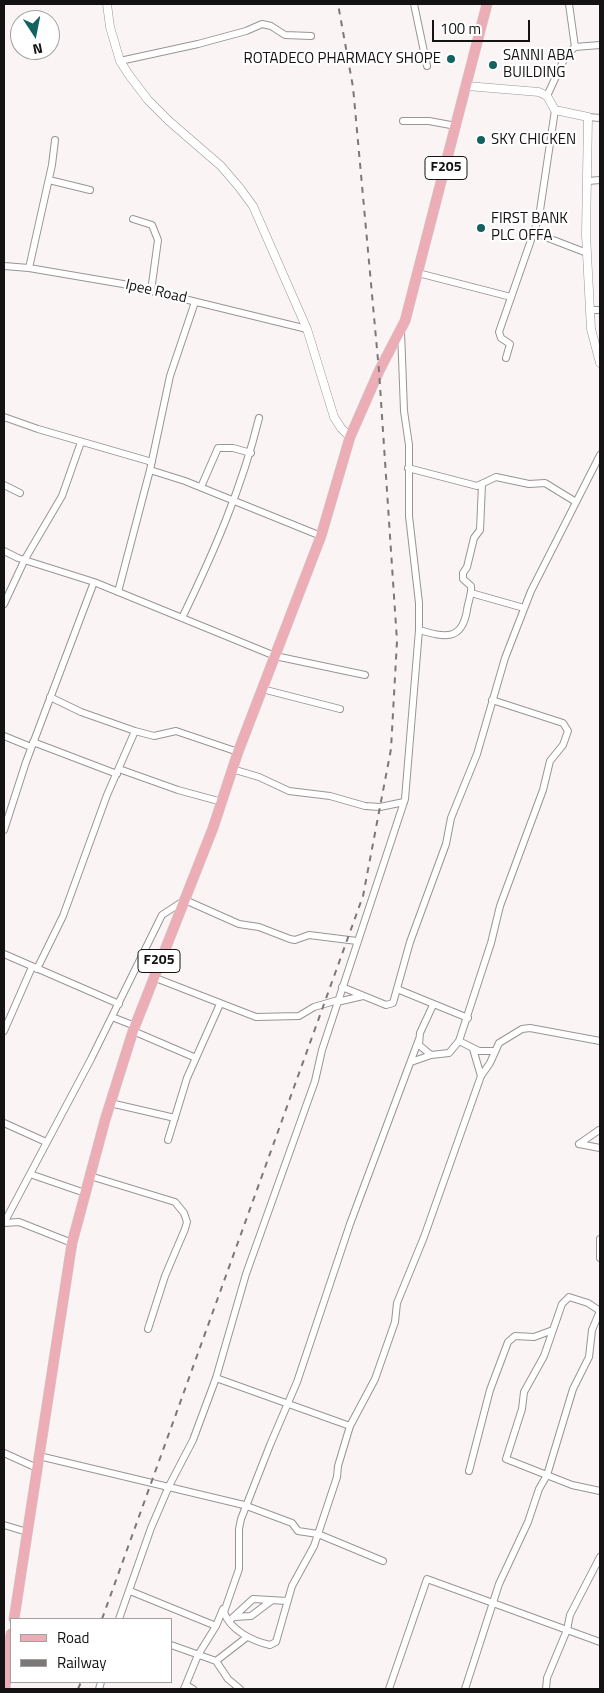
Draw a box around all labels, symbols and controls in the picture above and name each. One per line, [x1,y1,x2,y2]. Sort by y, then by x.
north arrow [10,10,60,60]
scale bar [434,10,532,42]
text: 100 m [440,17,481,40]
text: N [31,38,45,60]
place label: SANNI ABA BUILDING [503,47,574,82]
place label: ROTADECO PHARMACY SHOPE [244,50,441,68]
marker: ROTADECO PHARMACY SHOPE [445,53,457,65]
marker: SANNI ABA BUILDING [487,59,499,71]
place label: SKY CHICKEN [491,131,576,149]
marker: SKY CHICKEN [475,134,487,146]
road number: F205 [425,156,467,180]
place label: FIRST BANK PLC OFFA [491,210,568,245]
marker: FIRST BANK PLC OFFA [475,222,487,234]
street label: Ipee Road [124,276,188,308]
road number: F205 [138,949,180,972]
legend [10,1618,172,1683]
text: Road [57,1626,89,1649]
text: Railway [57,1651,107,1674]

